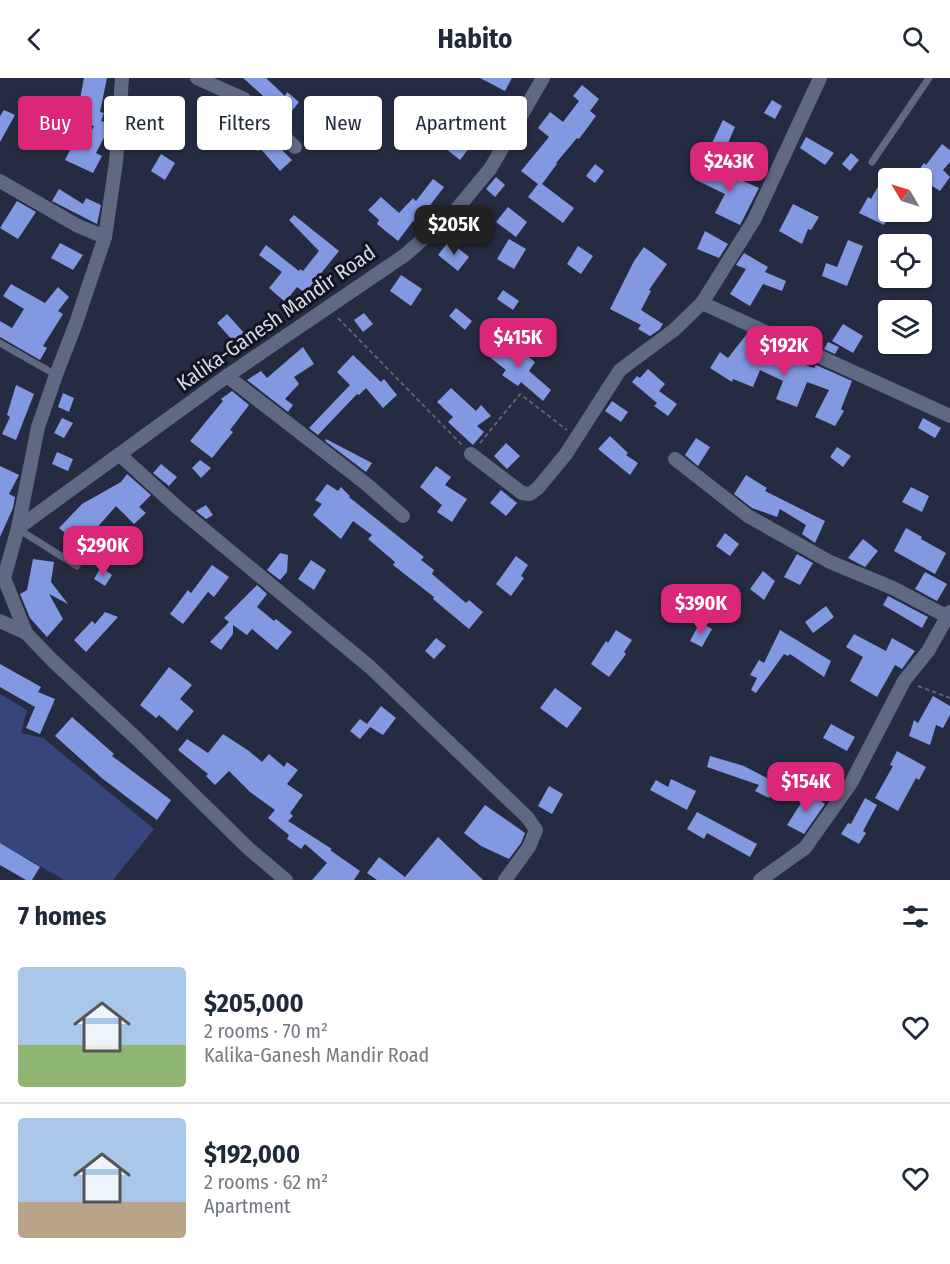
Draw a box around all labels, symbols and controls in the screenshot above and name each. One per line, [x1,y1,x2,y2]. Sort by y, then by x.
icon: back [18,23,51,56]
text: Habito [438,23,512,55]
icon: search [899,23,932,56]
chip: Buy [18,96,92,150]
chip: Rent [104,96,185,150]
chip: Filters [197,96,292,150]
chip: New [304,96,382,150]
chip: Apartment [394,96,527,150]
pin: $243K [687,142,771,193]
text: $243K [704,149,754,173]
north arrow [878,168,932,222]
map controls [878,168,932,354]
pin: $205K [412,205,496,256]
text: $205K [428,212,480,236]
button: locate [878,234,932,288]
street label: Kalika-Ganesh Mandir Road [172,240,380,396]
button: layers [878,300,932,354]
pin: $415K [476,318,560,369]
text: $415K [494,325,542,349]
pin: $192K [742,326,826,377]
text: $192K [760,333,808,357]
pin: $290K [61,526,145,577]
text: $290K [77,533,129,557]
pin: $390K [659,584,743,635]
text: $390K [675,591,727,615]
pin: $154K [764,762,848,813]
text: $154K [781,769,831,793]
icon: filters [899,900,932,933]
text: 7 homes [18,901,106,932]
text: $205,000 [204,988,304,1019]
icon: home [66,991,138,1063]
icon: heart [899,1011,932,1044]
text: 2 rooms · 70 m² [204,1019,328,1043]
text: Kalika-Ganesh Mandir Road [204,1043,429,1067]
text: $192,000 [204,1139,300,1170]
icon: home [66,1142,138,1214]
icon: heart [899,1162,932,1195]
text: 2 rooms · 62 m² [204,1170,328,1194]
text: Apartment [204,1194,291,1218]

